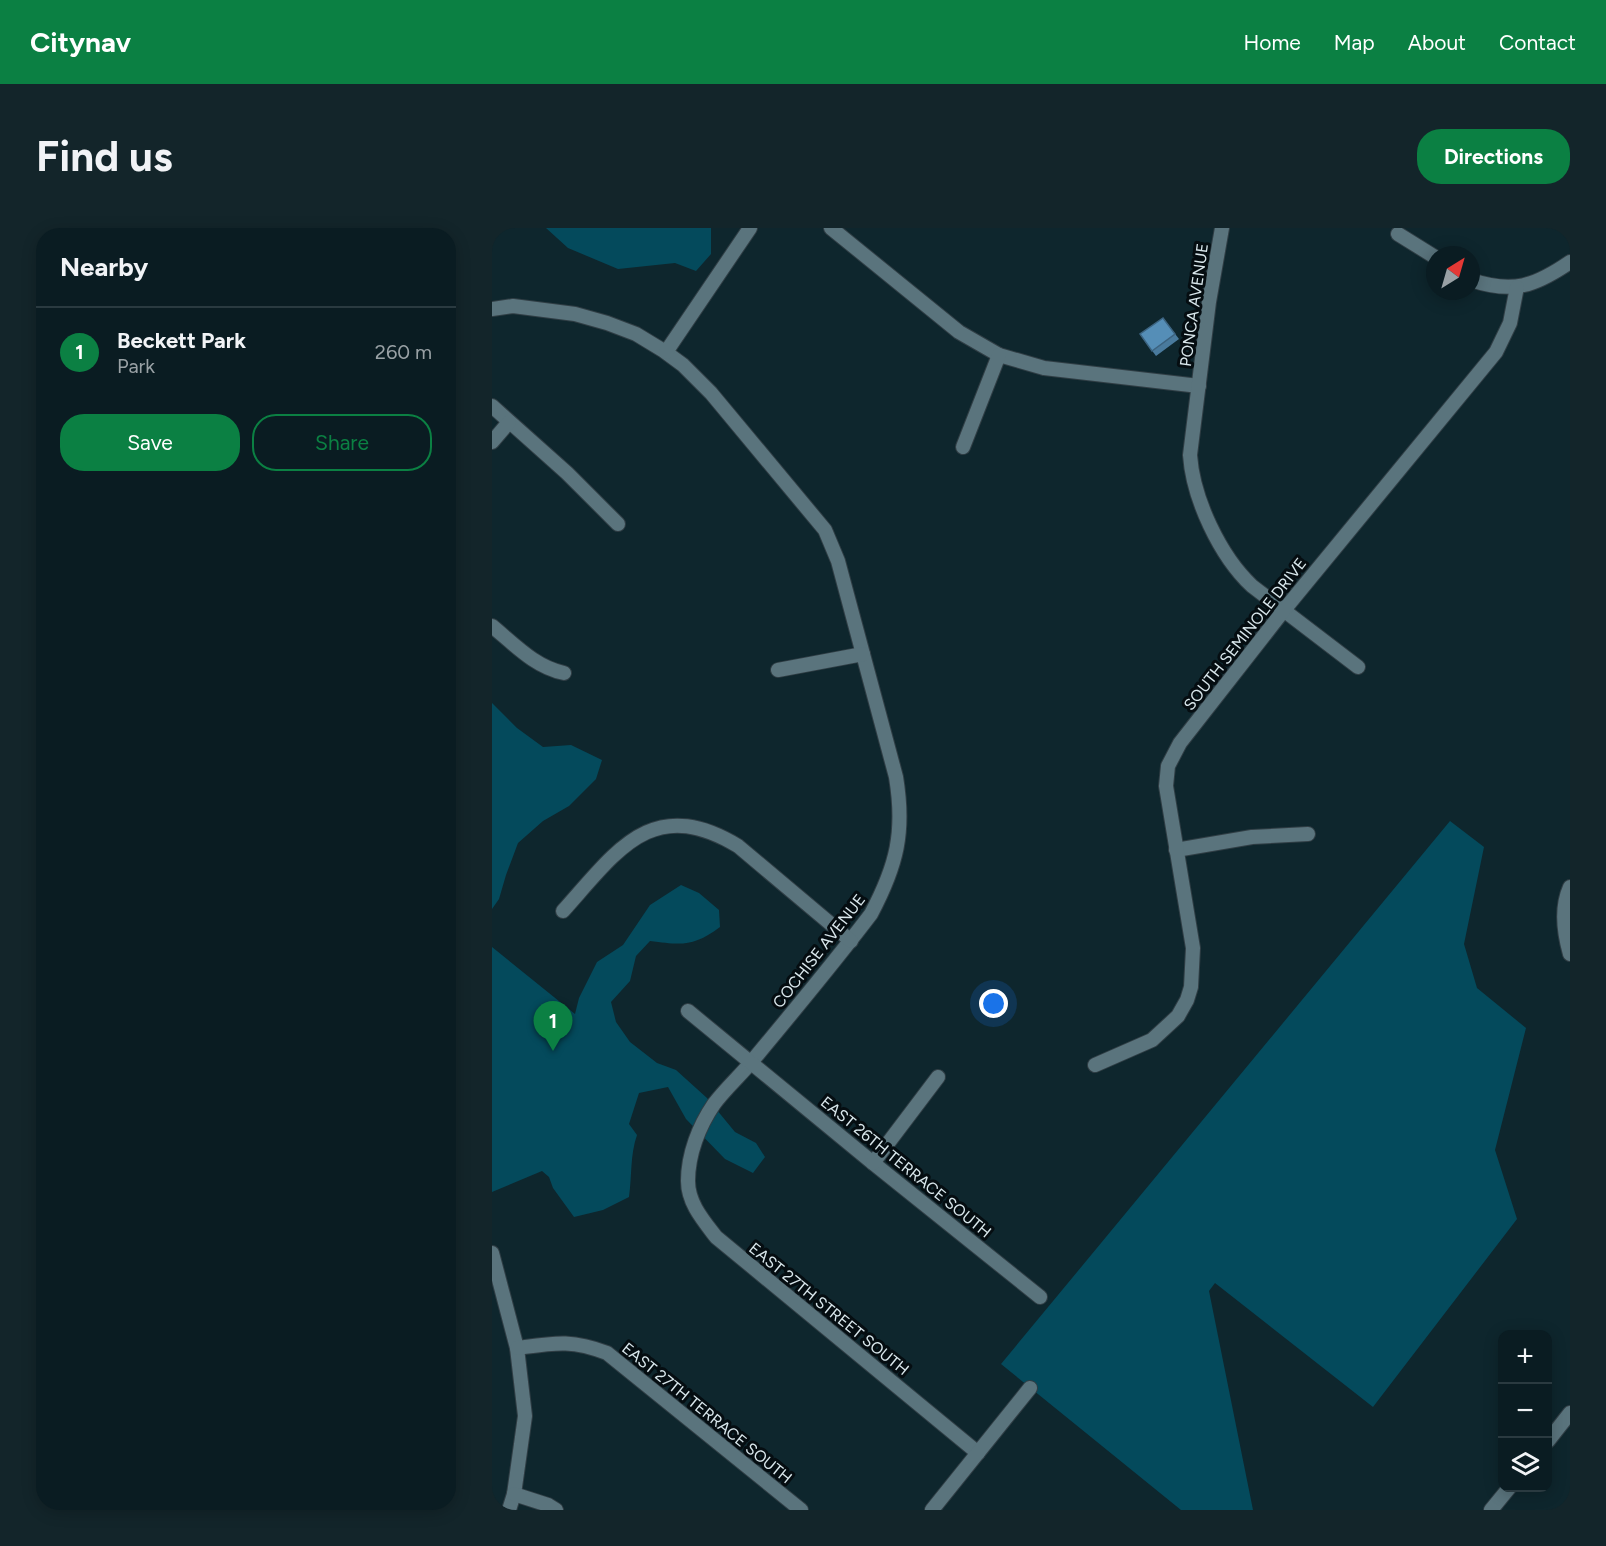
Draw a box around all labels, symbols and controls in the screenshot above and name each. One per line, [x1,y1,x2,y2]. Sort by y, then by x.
text: Citynav [30,25,131,59]
text: Home [1244,30,1301,55]
text: Map [1334,30,1375,55]
text: About [1408,30,1466,55]
text: Contact [1499,30,1576,55]
button: Directions [1417,129,1570,184]
text: Find us [36,131,173,182]
street label: PONCA AVENUE [1176,242,1212,368]
north arrow [1426,246,1480,300]
text: Nearby [60,251,148,283]
text: Beckett Park [117,327,246,354]
text: 1 [75,340,84,364]
text: 260 m [375,340,432,364]
text: Park [117,354,155,378]
button: Save [60,414,240,471]
button: Share [252,414,432,471]
street label: SOUTH SEMINOLE DRIVE [1180,554,1310,714]
street label: COCHISE AVENUE [769,890,869,1012]
your location [979,989,1008,1018]
pin: 1 [534,1002,572,1051]
street label: EAST 26TH TERRACE SOUTH [817,1092,995,1242]
street label: EAST 27TH STREET SOUTH [745,1239,913,1379]
map controls [1498,1330,1552,1492]
button: + [1498,1330,1552,1384]
street label: EAST 27TH TERRACE SOUTH [618,1338,796,1488]
button: − [1498,1384,1552,1438]
button: layers [1498,1438,1552,1492]

